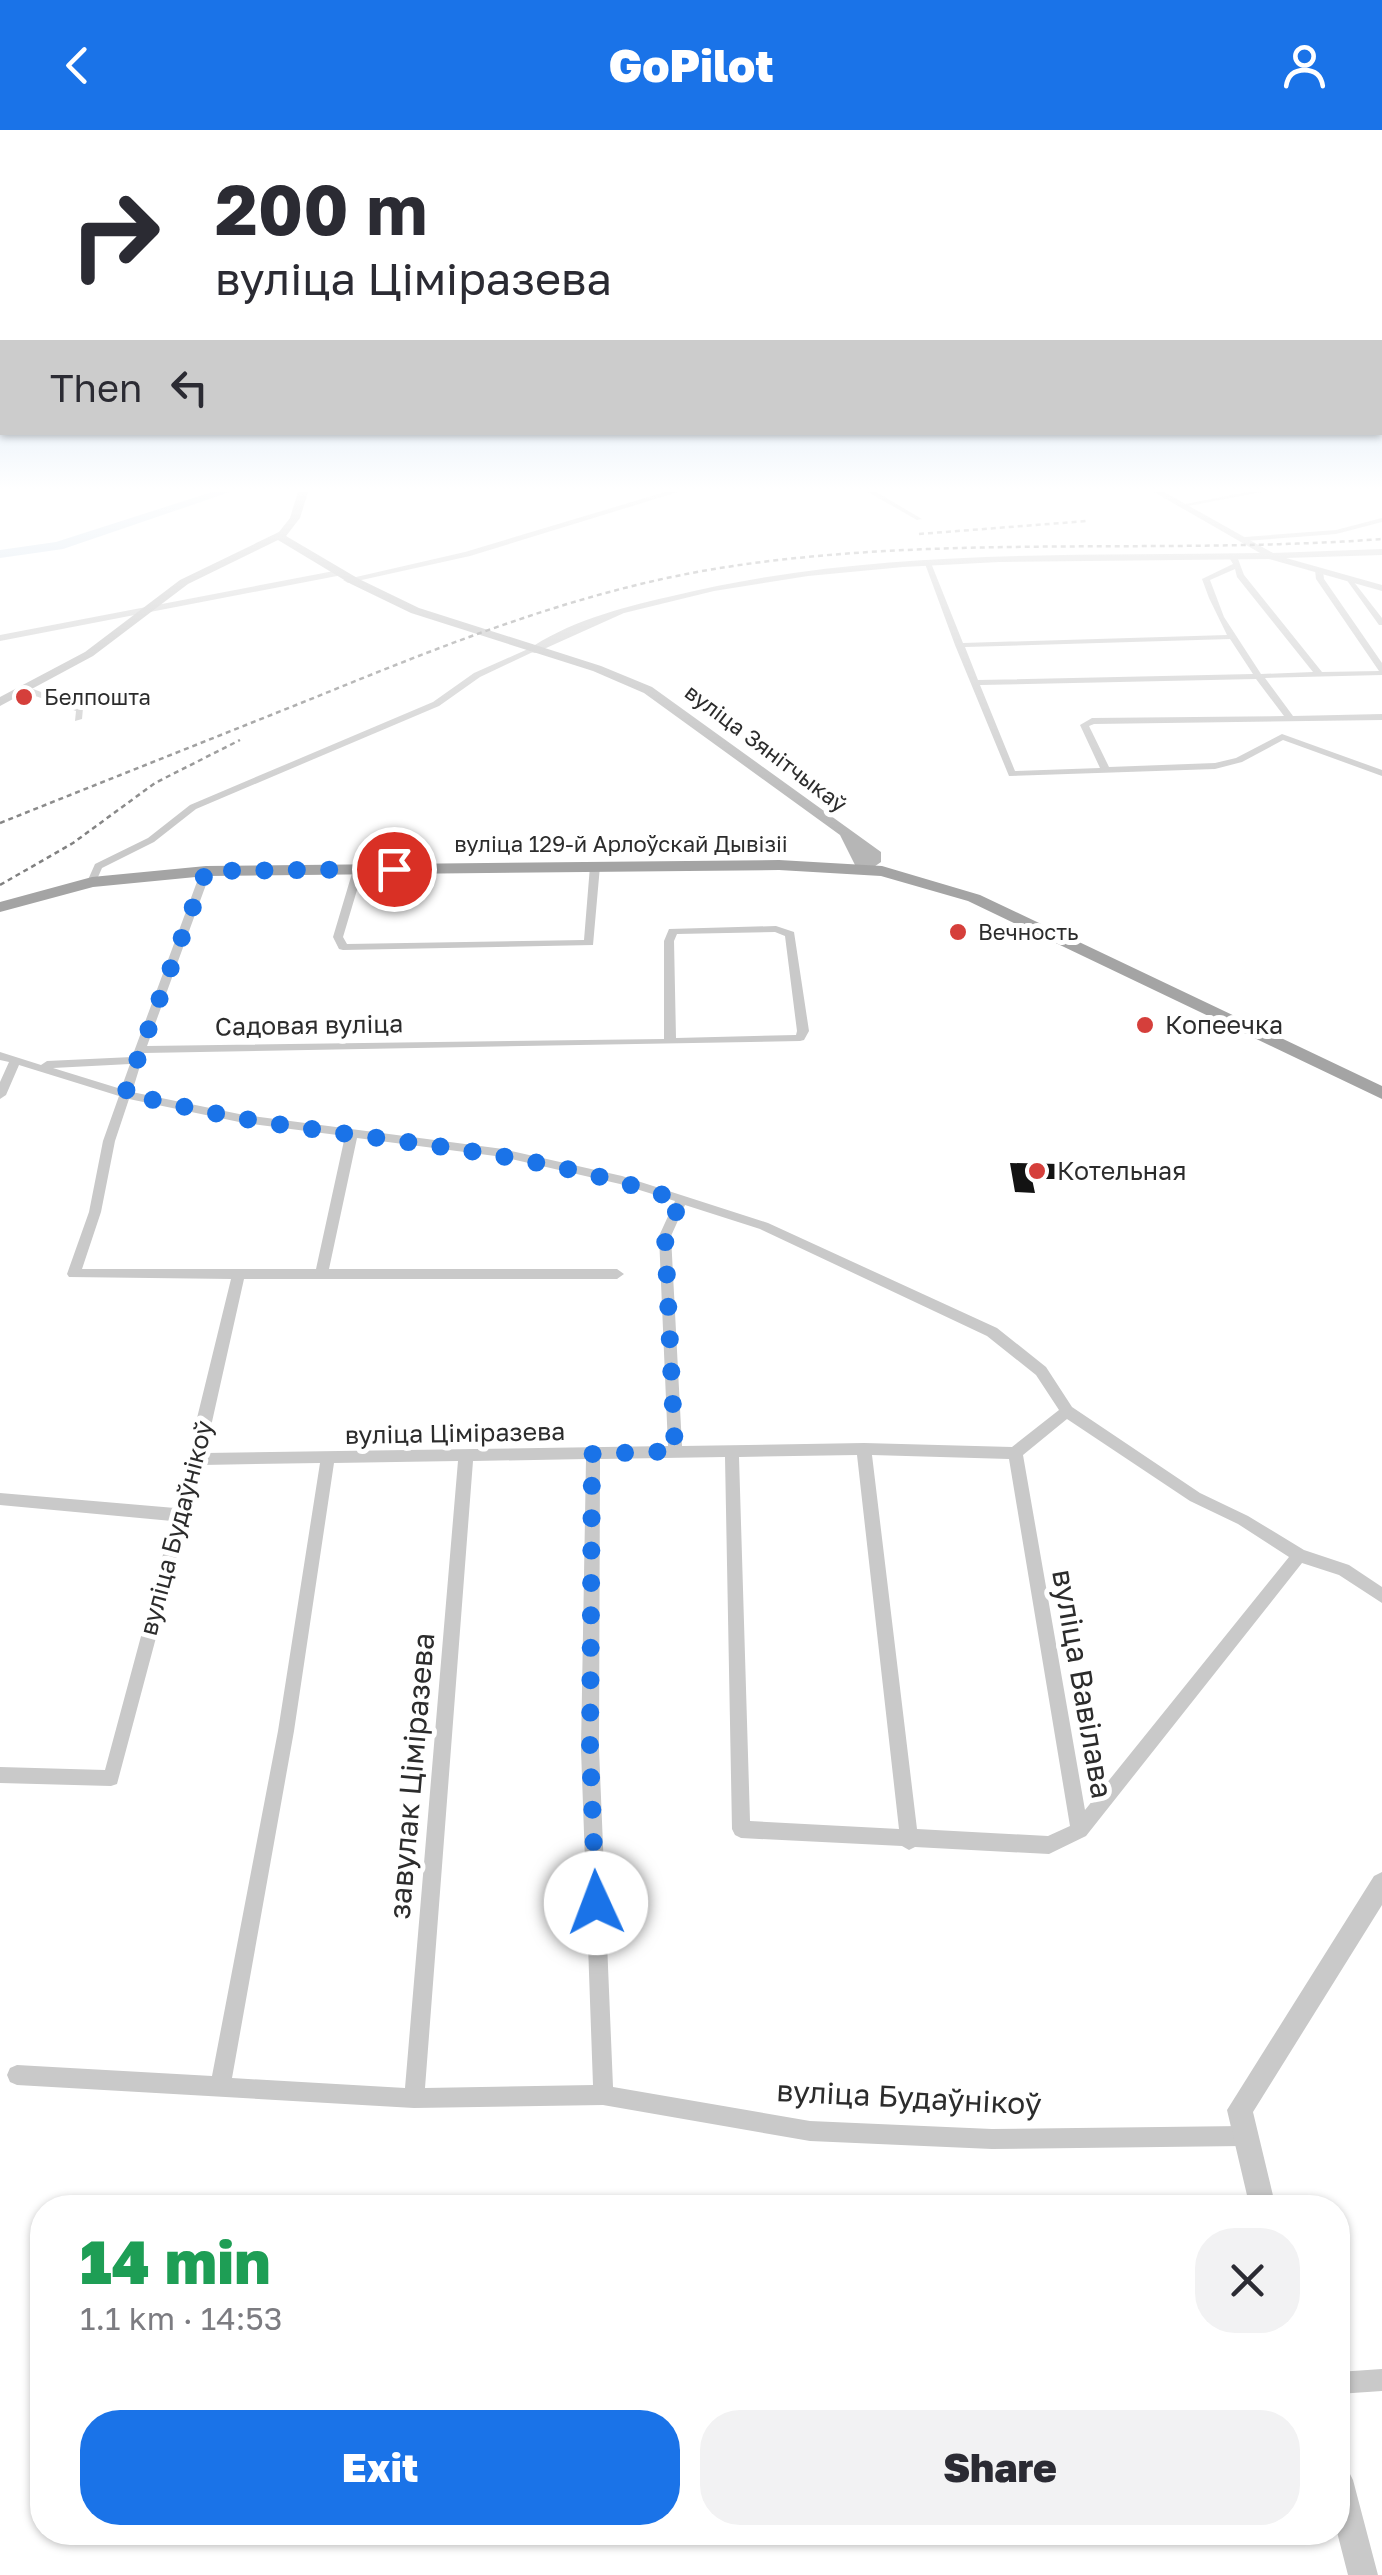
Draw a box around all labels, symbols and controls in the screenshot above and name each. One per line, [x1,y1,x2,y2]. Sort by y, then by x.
icon: back [50,38,105,93]
text: GoPilot [608,38,774,92]
icon: person [1277,38,1332,93]
text: 200 m [215,166,427,250]
icon: right [50,170,180,300]
text: вуліца Ціміразева [215,251,612,305]
icon: left [162,360,217,415]
text: Then [50,365,142,410]
street label: вуліца Зянітчыкаў [680,678,853,817]
place label: Белпошта [44,683,151,710]
marker: Белпошта [13,686,35,708]
pin [352,827,437,912]
street label: вуліца 129-й Арлоўскай Дывізіі [454,830,788,857]
icon: arrive [367,842,422,897]
place label: Вечность [978,918,1079,945]
marker: Вечность [947,921,969,943]
street label: Садовая вуліца [215,1007,403,1042]
place label: Копеечка [1165,1009,1283,1040]
marker: Копеечка [1134,1014,1156,1036]
place label: Котельная [1057,1155,1186,1186]
marker: Котельная [1026,1160,1048,1182]
street label: вуліца Ціміразева [344,1415,565,1450]
street label: вуліца Будаўнікоў [132,1417,219,1639]
street label: вуліца Вавілава [1045,1566,1121,1801]
street label: завулак Ціміразева [381,1631,441,1921]
position arrow [544,1851,648,1955]
street label: вуліца Будаўнікоў [776,2072,1043,2122]
text: 14 min [80,2225,271,2297]
button: close [1195,2228,1300,2333]
text: 1.1 km · 14:53 [80,2299,283,2337]
button: Exit [80,2410,680,2525]
button: Share [700,2410,1300,2525]

